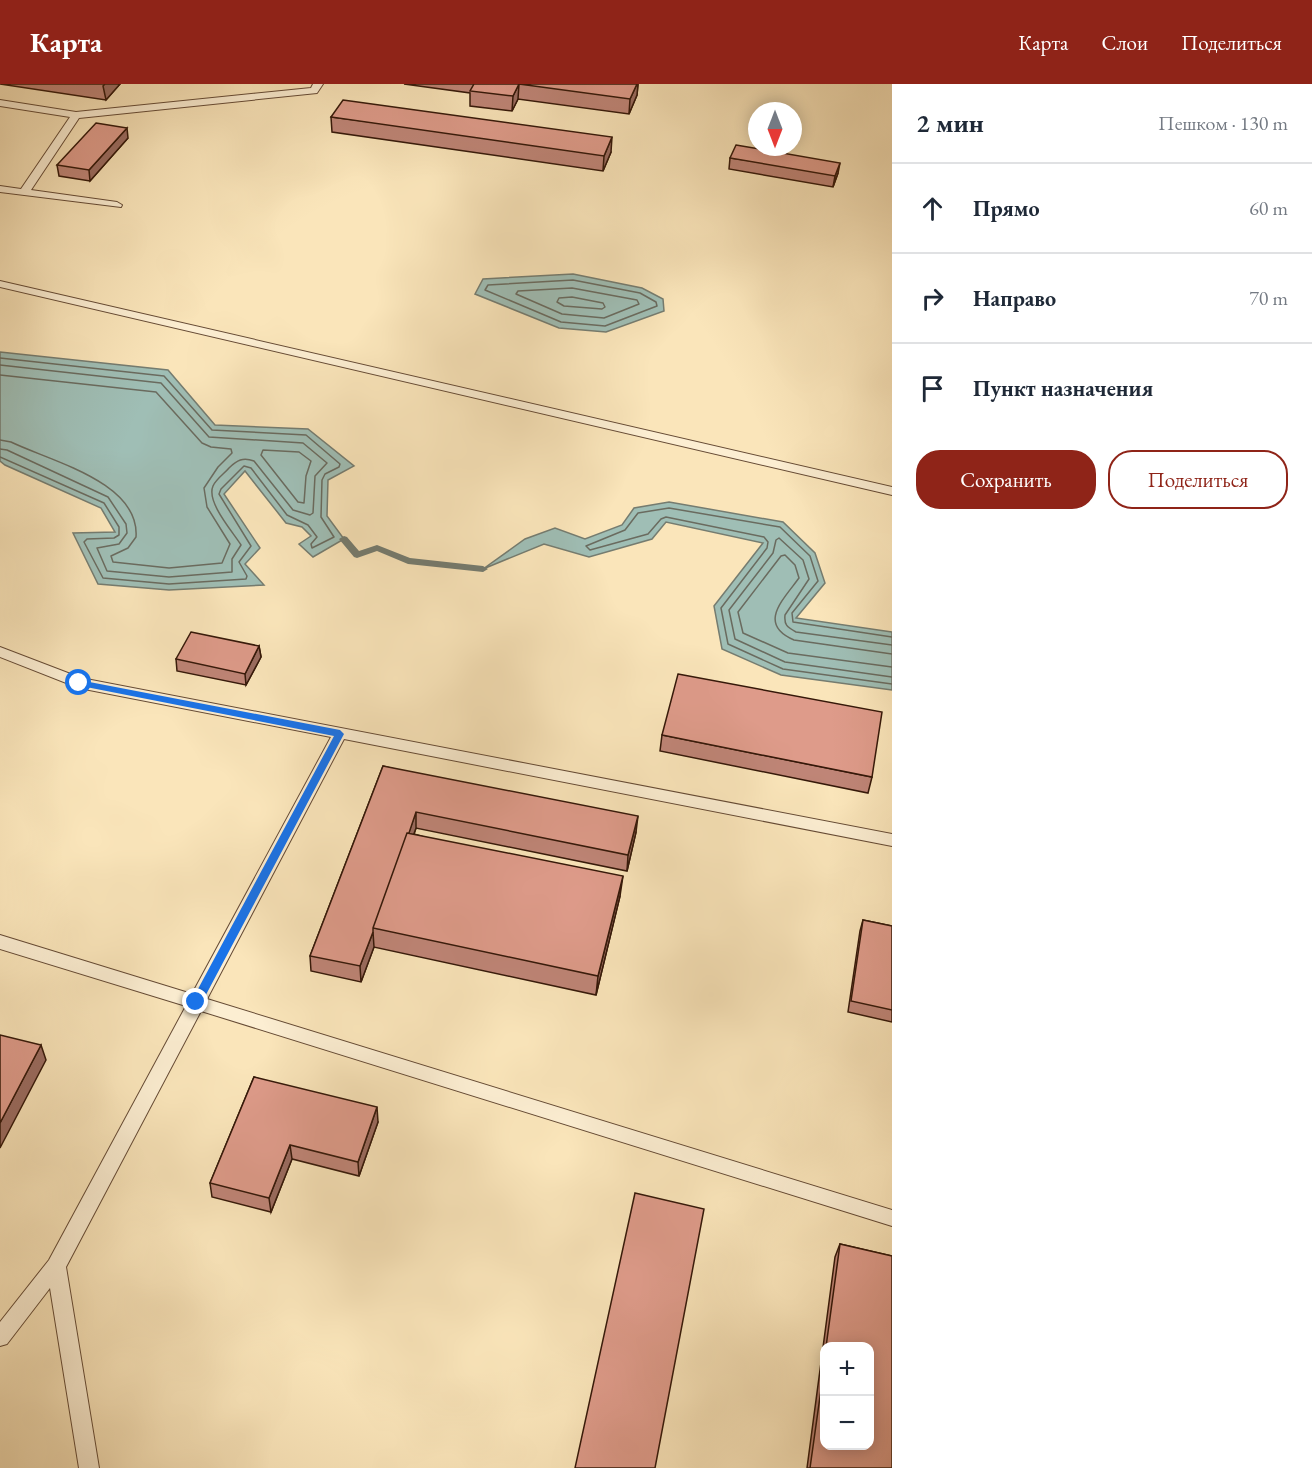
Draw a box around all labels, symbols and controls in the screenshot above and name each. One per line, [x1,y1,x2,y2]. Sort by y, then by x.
text: Карта [30,24,102,60]
text: Карта [1018,29,1068,56]
text: Слои [1101,29,1148,56]
text: Поделиться [1181,29,1282,56]
north arrow [748,102,802,156]
text: 2 мин [916,106,984,140]
text: Пешком · 130 m [1158,110,1288,136]
icon: ahead [916,192,949,225]
text: Прямо [973,194,1040,223]
text: 60 m [1249,195,1288,221]
icon: right [916,282,949,315]
text: Направо [973,284,1056,313]
text: 70 m [1249,285,1288,311]
icon: arrive [916,372,949,405]
text: Пункт назначения [973,374,1153,403]
button: Сохранить [916,450,1096,509]
button: Поделиться [1108,450,1288,509]
route start [65,669,91,695]
route end [182,988,208,1014]
map controls [820,1342,874,1450]
button: + [820,1342,874,1396]
button: − [820,1396,874,1450]

